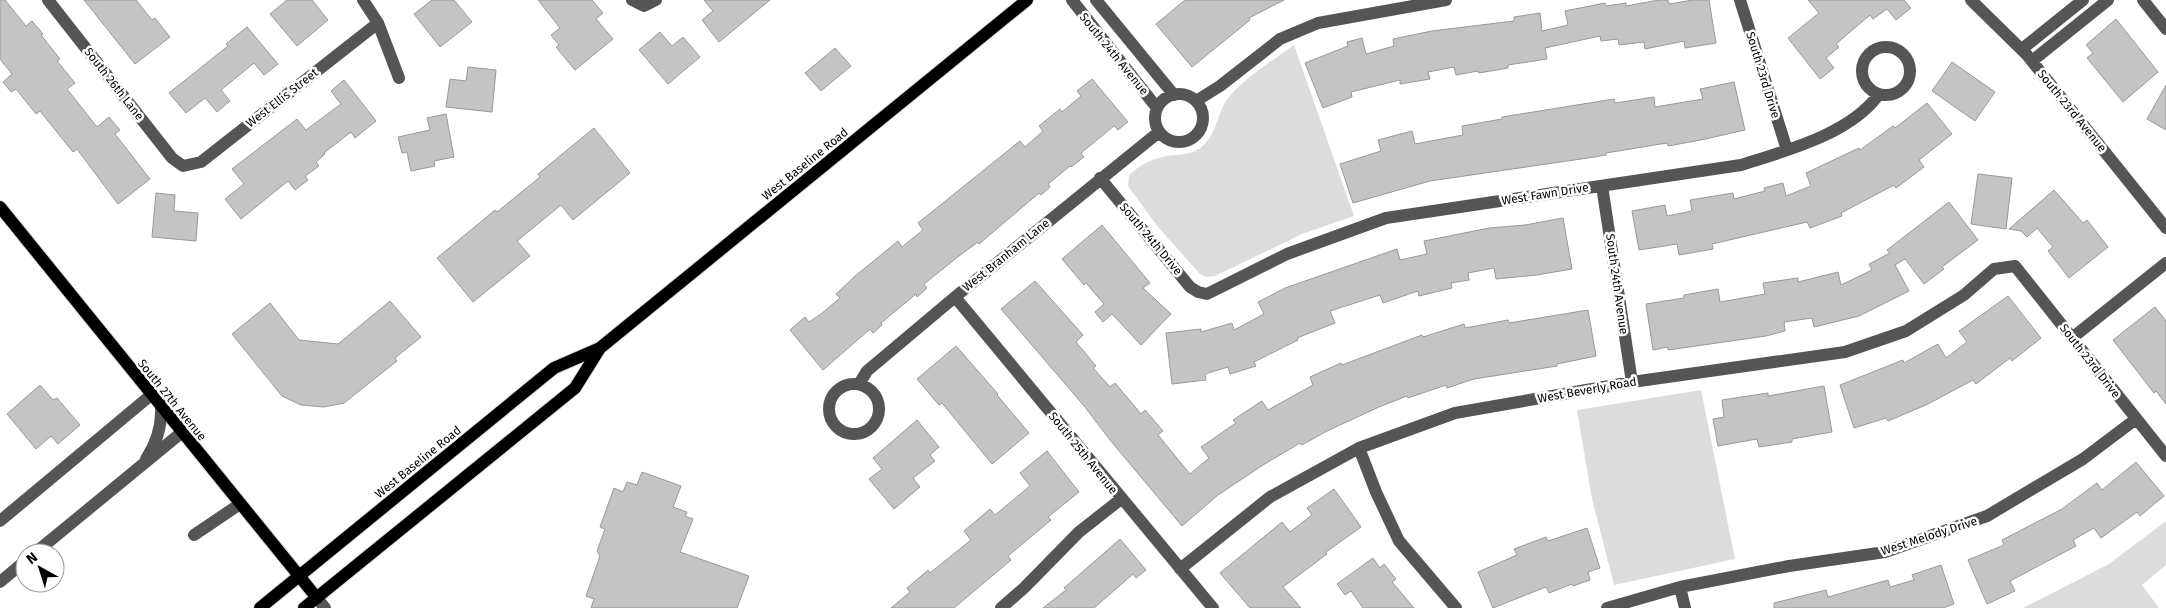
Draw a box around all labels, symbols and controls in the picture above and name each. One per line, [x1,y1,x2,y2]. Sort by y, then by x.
street label: South 24th Avenue [1077,10,1151,98]
street label: South 23rd Drive [1743,30,1783,120]
street label: South 26th Lane [81,45,147,123]
street label: West Ellis Street [243,65,321,130]
street label: South 23rd Avenue [2035,67,2109,155]
street label: West Baseline Road [759,125,851,203]
street label: West Fawn Drive [1500,180,1590,208]
street label: South 24th Drive [1117,200,1185,278]
street label: West Branham Lane [960,216,1052,294]
street label: South 24th Avenue [1603,233,1631,335]
street label: South 23rd Drive [2057,321,2123,401]
street label: South 27th Avenue [135,357,209,443]
street label: West Beverly Road [1536,374,1638,406]
street label: South 25th Avenue [1046,409,1120,497]
street label: West Baseline Road [372,423,464,501]
street label: West Melody Drive [1879,514,1979,558]
north arrow [15,543,65,593]
text: N [23,549,41,568]

